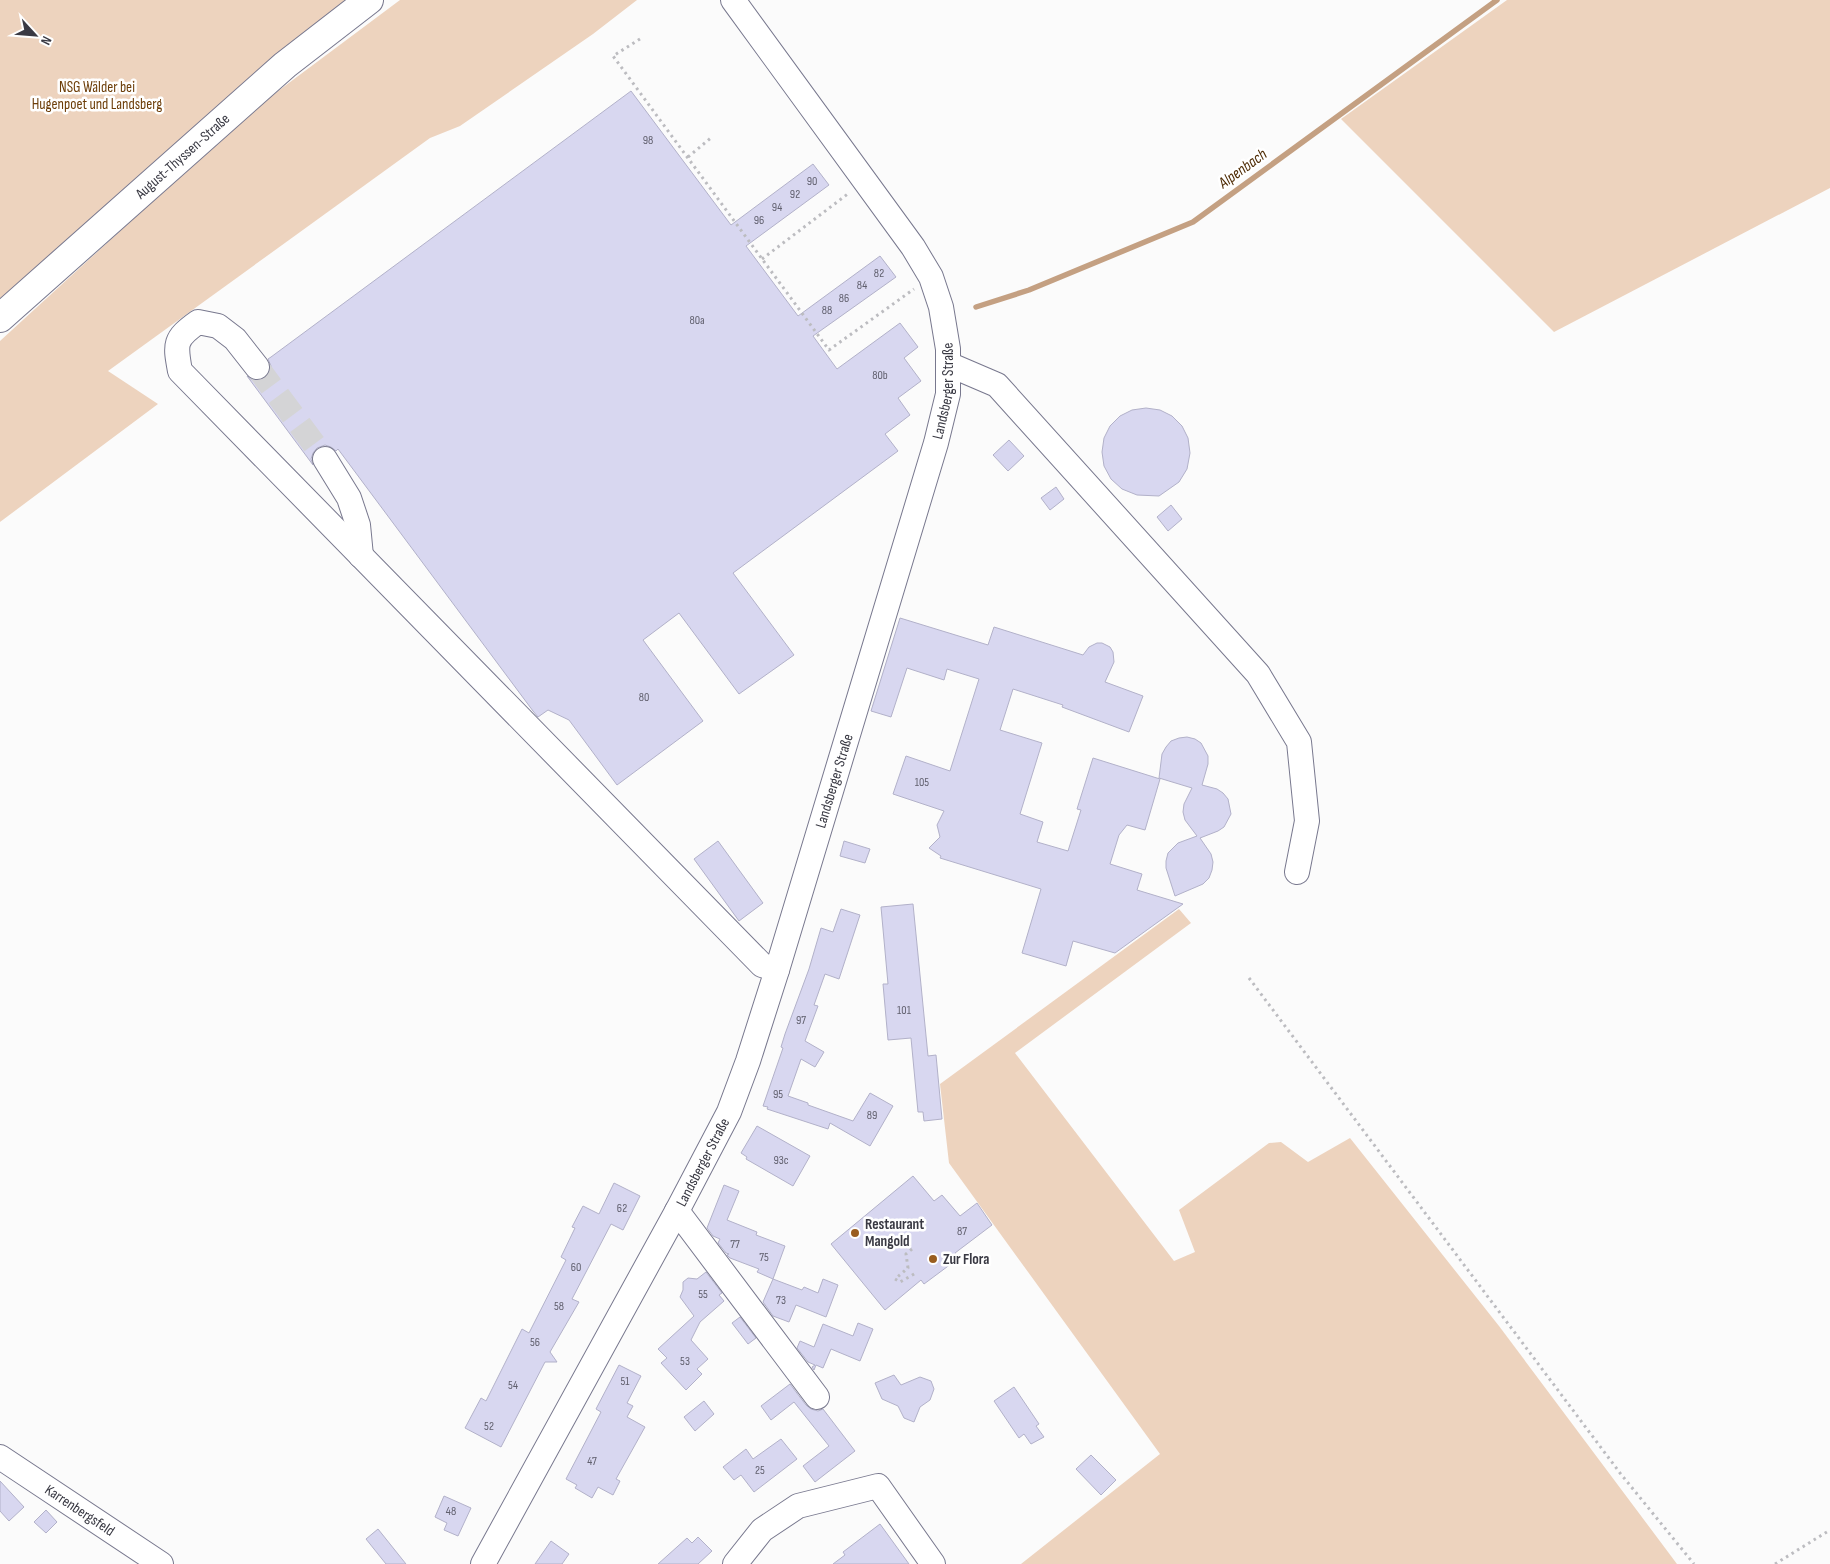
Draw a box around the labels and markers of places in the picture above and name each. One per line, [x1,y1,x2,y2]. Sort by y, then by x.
place label: Restaurant Mangold [865,1215,924,1251]
marker: Restaurant Mangold [849,1227,861,1239]
place label: Zur Flora [943,1250,989,1269]
marker: Zur Flora [927,1253,939,1265]

